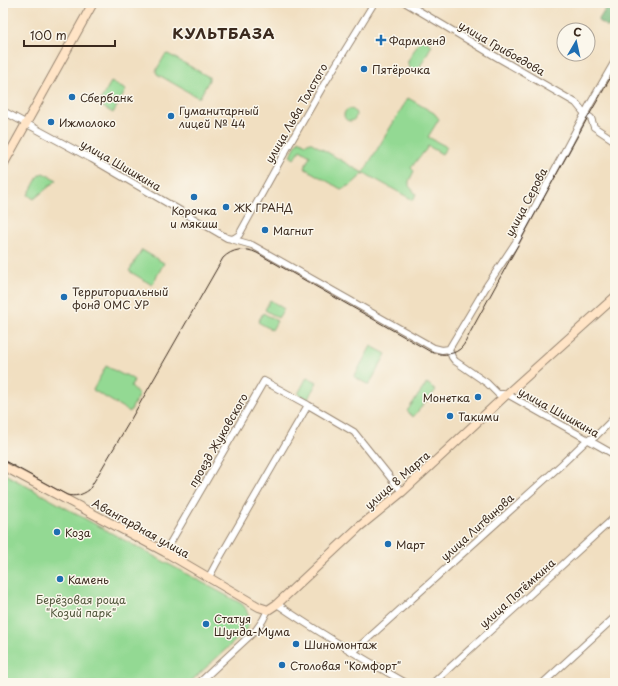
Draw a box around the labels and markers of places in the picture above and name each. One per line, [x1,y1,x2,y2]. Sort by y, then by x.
place label: Фармленд [389,32,446,49]
marker: Фармленд [376,35,386,45]
place label: Пятёрочка [372,61,430,78]
marker: Пятёрочка [359,64,369,74]
place label: Сбербанк [80,89,134,106]
marker: Сбербанк [67,92,77,102]
place label: Гуманитарный лицей № 44 [178,102,259,132]
marker: Гуманитарный лицей № 44 [166,111,176,121]
place label: Ижмолоко [59,114,116,131]
marker: Ижмолоко [46,117,56,127]
marker: Корочка и мякиш [189,192,199,202]
place label: ЖК ГРАНД [234,199,293,216]
place label: Корочка и мякиш [170,202,218,232]
marker: ЖК ГРАНД [221,202,231,212]
place label: Магнит [273,222,314,239]
marker: Магнит [260,225,270,235]
place label: Территориальный фонд ОМС УР [72,283,168,313]
marker: Территориальный фонд ОМС УР [59,292,69,302]
place label: Монетка [423,389,470,406]
marker: Монетка [473,392,483,402]
place label: Такими [458,408,499,425]
marker: Такими [445,411,455,421]
place label: Коза [65,524,91,541]
marker: Коза [52,527,62,537]
place label: Март [396,536,426,553]
marker: Март [383,539,393,549]
place label: Камень [68,571,109,588]
marker: Камень [55,574,65,584]
place label: Статуя Шунда-Мума [214,610,290,640]
marker: Статуя Шунда-Мума [201,619,211,629]
place label: Шиномонтаж [304,636,377,653]
marker: Шиномонтаж [291,639,301,649]
place label: Столовая "Комфорт" [290,657,401,674]
marker: Столовая "Комфорт" [277,660,287,670]

